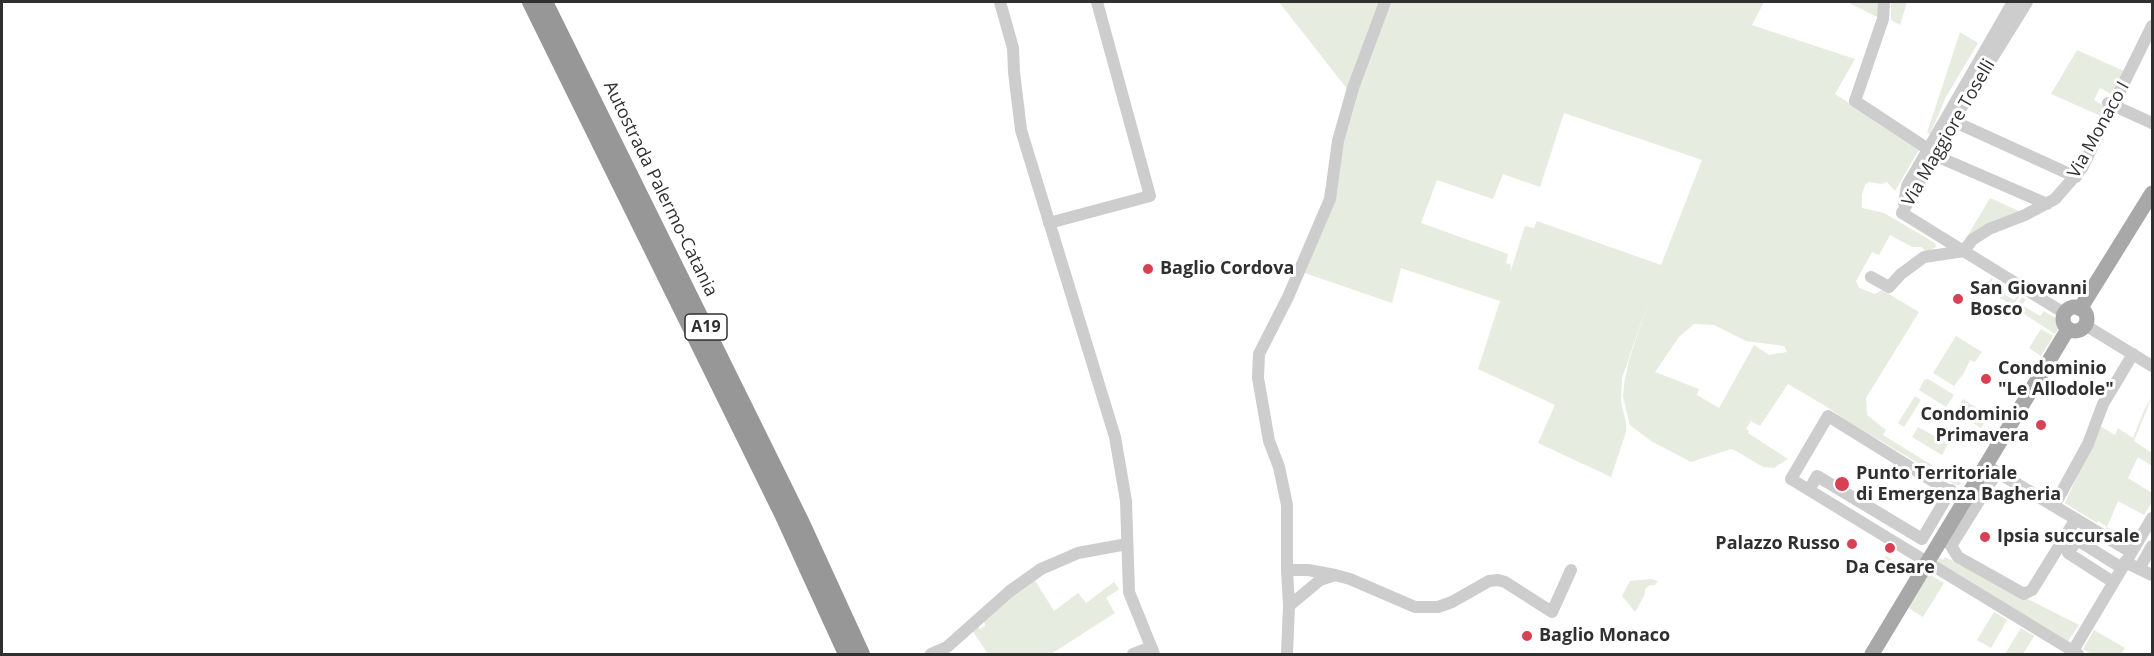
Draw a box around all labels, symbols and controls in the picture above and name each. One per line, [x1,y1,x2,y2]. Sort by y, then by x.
street label: Via Maggiore Toselli [1898,56,2000,210]
street label: Autostrada Palermo-Catania [598,78,722,300]
street label: Via Monaco I [2064,78,2134,182]
place label: Baglio Cordova [1160,258,1294,280]
marker: Baglio Cordova [1141,262,1155,276]
place label: San Giovanni Bosco [1970,278,2087,320]
marker: San Giovanni Bosco [1951,292,1965,306]
road number: A19 [685,314,727,340]
place label: Condominio "Le Allodole" [1998,358,2114,400]
marker: Condominio "Le Allodole" [1979,372,1993,386]
place label: Condominio Primavera [1920,404,2029,446]
marker: Condominio Primavera [2034,418,2048,432]
place label: Punto Territoriale di Emergenza Bagheria [1856,463,2061,506]
marker: Punto Territoriale di Emergenza Bagheria [1833,475,1851,493]
place label: Ipsia succursale [1997,526,2140,548]
marker: Ipsia succursale [1978,530,1992,544]
place label: Palazzo Russo [1715,533,1840,555]
marker: Palazzo Russo [1845,537,1859,551]
marker: Da Cesare [1883,541,1897,555]
place label: Da Cesare [1845,557,1935,579]
place label: Baglio Monaco [1539,625,1670,647]
marker: Baglio Monaco [1520,629,1534,643]

